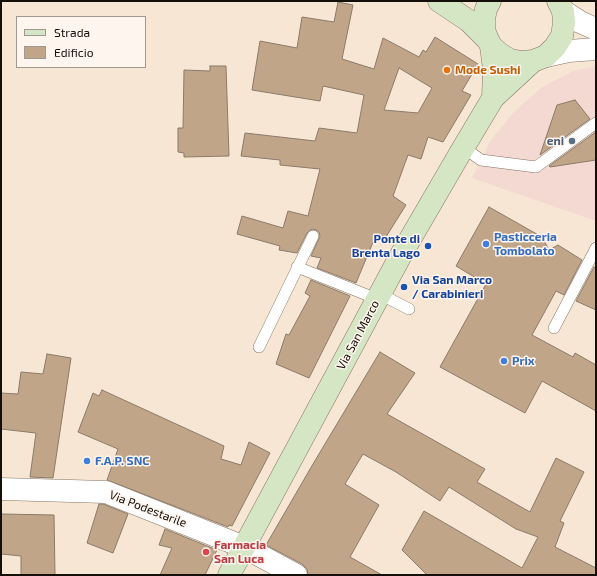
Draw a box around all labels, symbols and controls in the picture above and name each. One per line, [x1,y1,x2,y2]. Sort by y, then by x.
legend [16,16,146,68]
text: Strada [54,25,90,39]
text: Edificio [54,45,94,59]
place label: Mode Sushi [455,63,521,77]
marker: Mode Sushi [442,65,452,75]
place label: eni [547,134,564,148]
marker: eni [567,136,577,146]
place label: Pasticceria Tombolato [494,230,557,258]
place label: Ponte di Brenta Lago [352,232,420,260]
marker: Pasticceria Tombolato [481,239,491,249]
marker: Ponte di Brenta Lago [423,241,433,251]
place label: Via San Marco / Carabinieri [412,273,492,301]
marker: Via San Marco / Carabinieri [399,282,409,292]
street label: Via San Marco [334,298,382,372]
place label: Prix [512,354,535,368]
marker: Prix [499,356,509,366]
place label: F.A.P. SNC [95,454,149,468]
marker: F.A.P. SNC [82,456,92,466]
street label: Via Podestarile [107,488,189,530]
place label: Farmacia San Luca [214,538,266,566]
marker: Farmacia San Luca [201,547,211,557]

